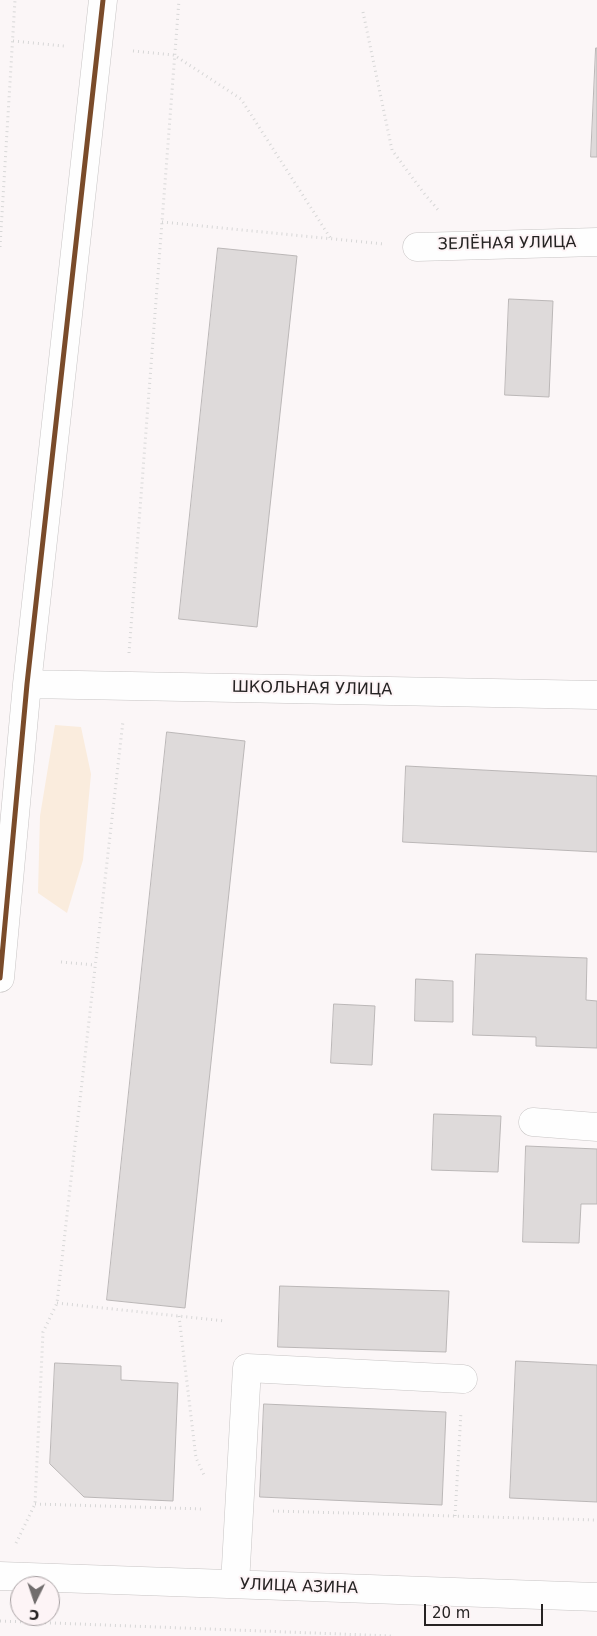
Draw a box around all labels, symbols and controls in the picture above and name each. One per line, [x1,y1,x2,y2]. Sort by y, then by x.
street label: ЗЕЛЁНАЯ УЛИЦА [437,233,577,255]
street label: ШКОЛЬНАЯ УЛИЦА [232,678,392,700]
street label: УЛИЦА АЗИНА [240,1575,358,1599]
north arrow [10,1576,60,1626]
scale bar [427,1594,546,1626]
text: 20 m [432,1604,470,1622]
text: С [28,1607,40,1623]

